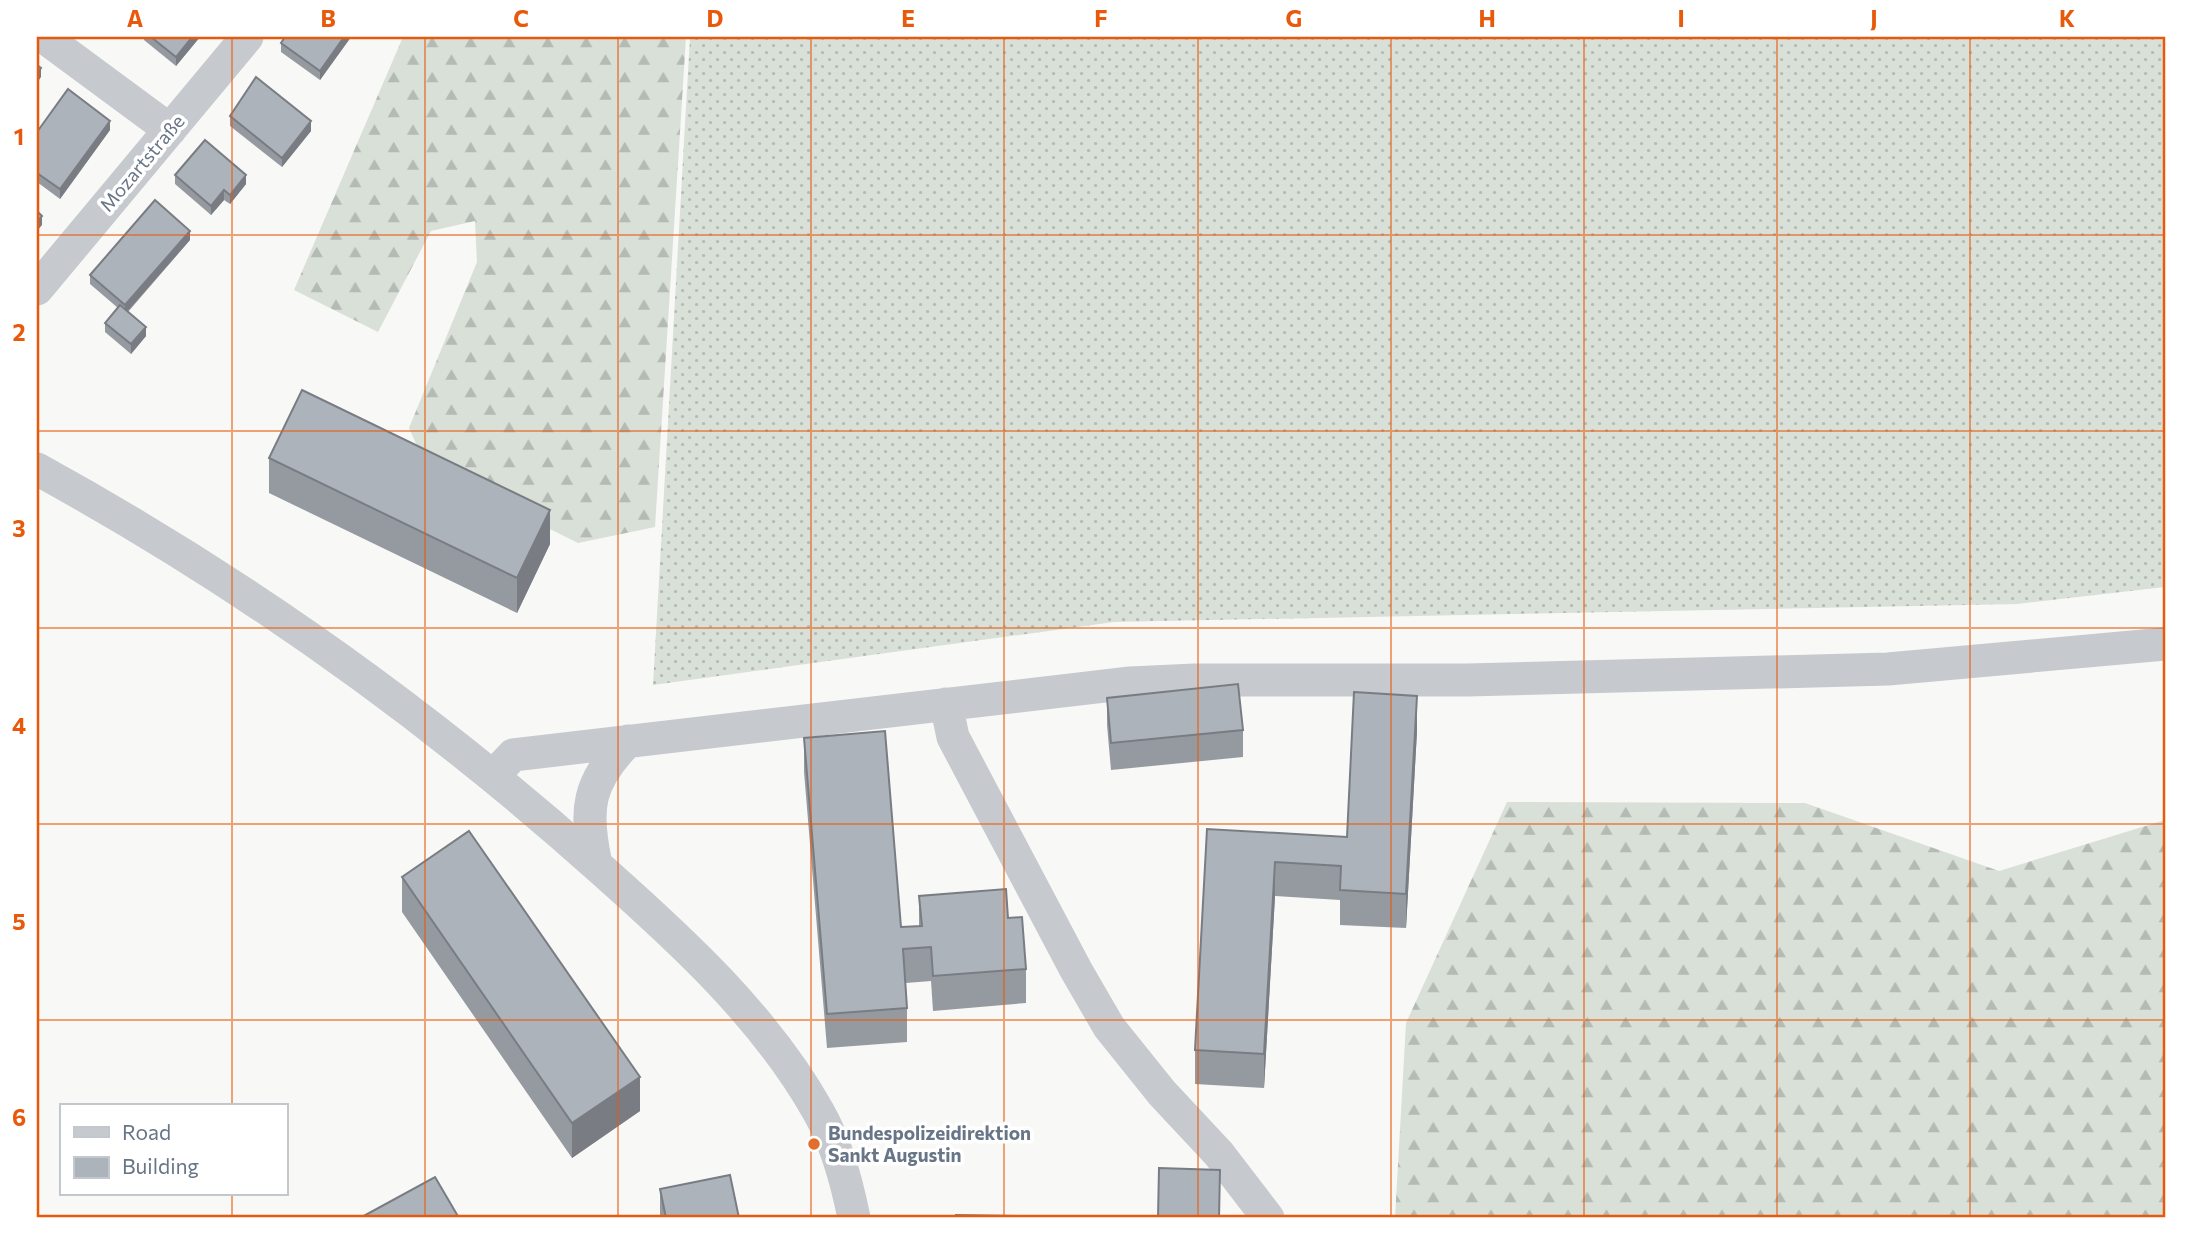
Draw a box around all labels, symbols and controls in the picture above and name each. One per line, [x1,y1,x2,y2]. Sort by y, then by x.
text: A [127,4,144,32]
text: B [320,4,336,32]
text: C [513,4,529,32]
text: D [707,4,724,32]
text: E [901,4,915,32]
text: F [1094,4,1108,32]
text: G [1286,4,1302,32]
text: H [1478,4,1496,32]
text: I [1677,4,1685,32]
text: J [1870,4,1878,32]
text: K [2059,4,2075,32]
street label: Mozartstraße [94,110,189,216]
text: 1 [14,122,24,150]
text: 2 [12,318,26,346]
text: 3 [12,514,26,542]
text: 4 [12,711,26,739]
text: 5 [12,907,26,935]
text: 6 [12,1103,26,1131]
legend [60,1104,287,1196]
text: Road [122,1119,171,1144]
place label: Bundespolizeidirektion Sankt Augustin [828,1121,1031,1166]
marker: Bundespolizeidirektion Sankt Augustin [806,1136,822,1152]
text: Building [122,1153,199,1178]

